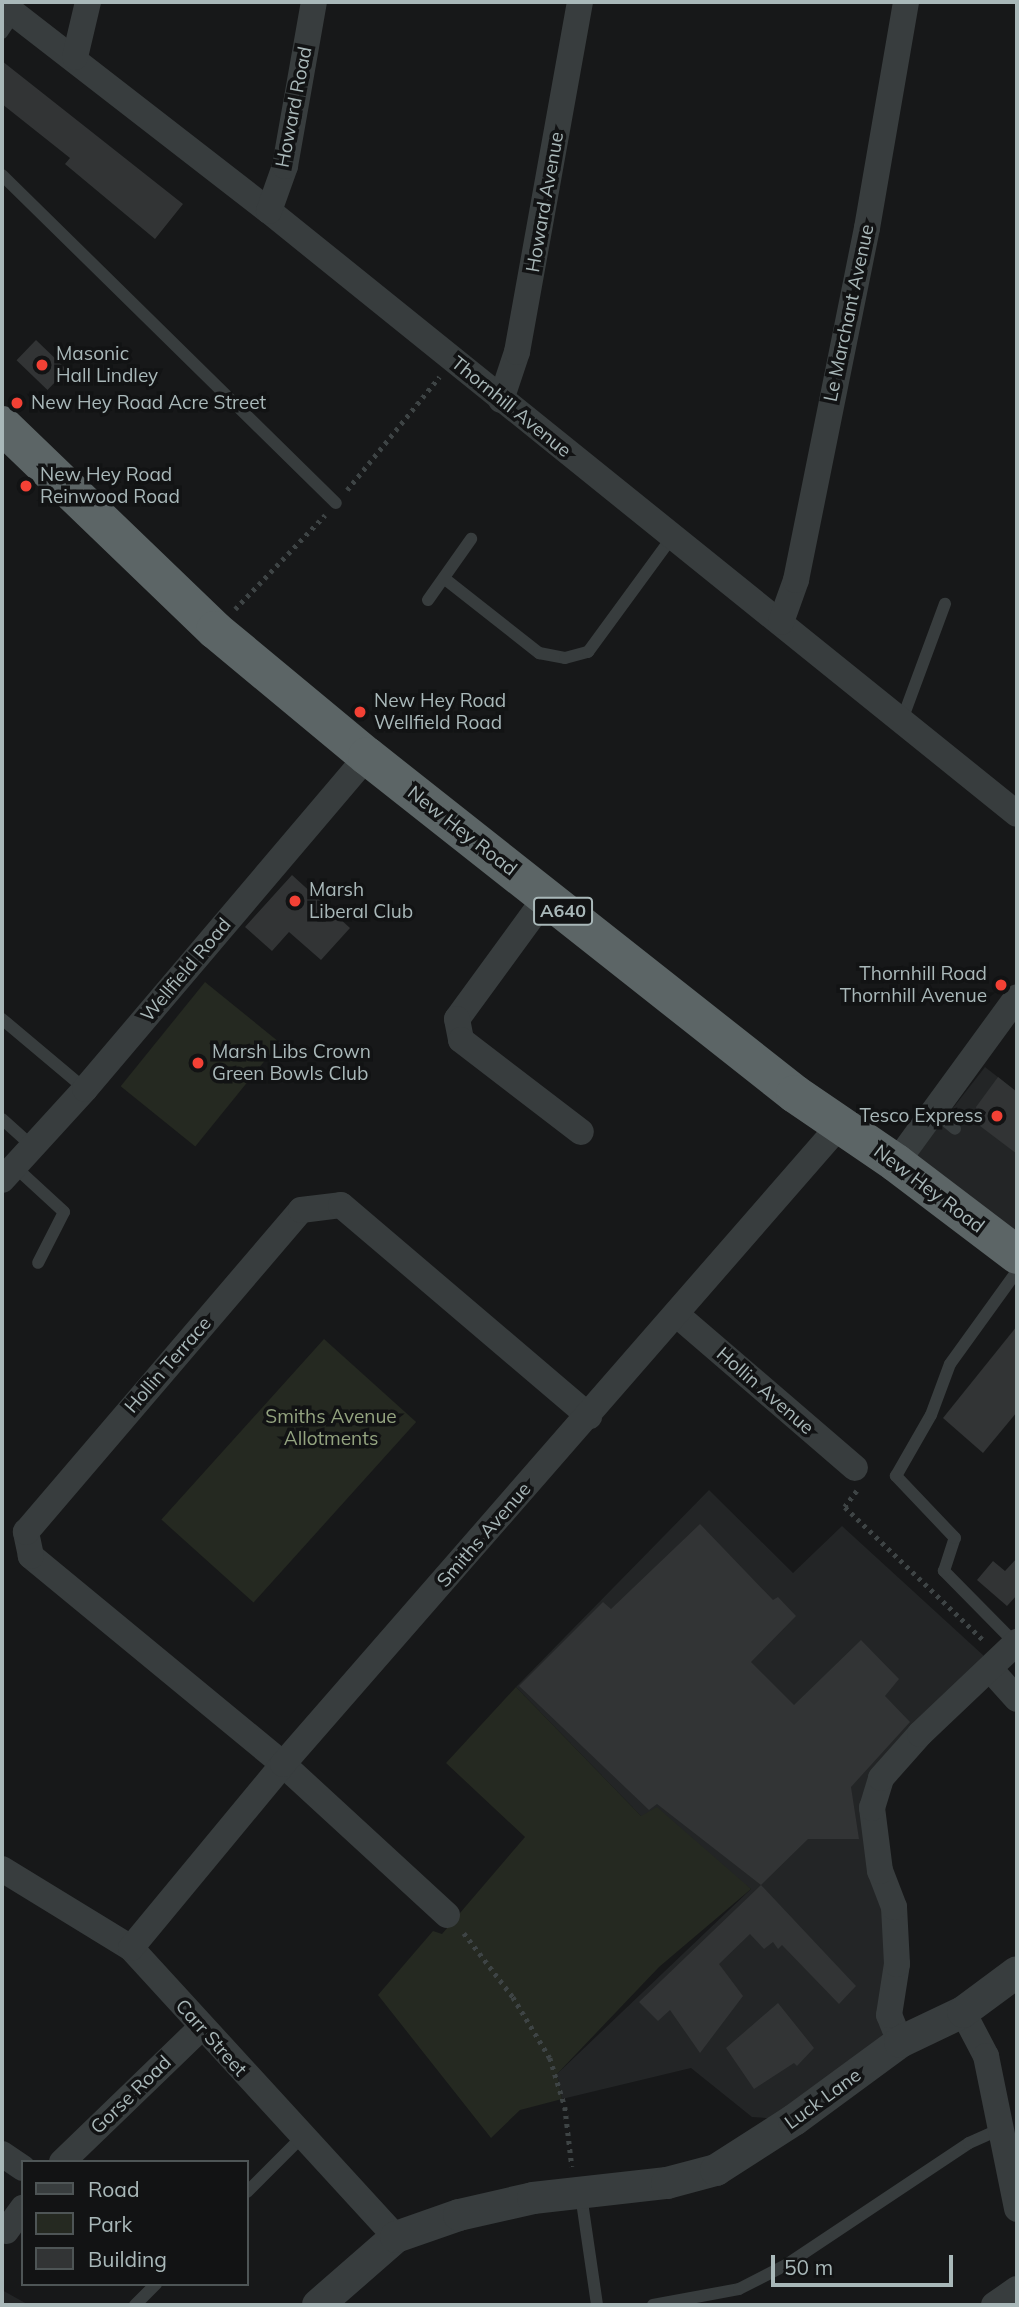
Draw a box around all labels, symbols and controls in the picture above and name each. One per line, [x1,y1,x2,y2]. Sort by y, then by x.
street label: Howard Road [271,45,317,169]
street label: Howard Avenue [521,130,569,274]
street label: Le Marchant Avenue [819,222,879,404]
place label: Masonic Hall Lindley [56,343,158,387]
street label: Thornhill Avenue [447,352,575,462]
marker: Masonic Hall Lindley [34,357,50,373]
place label: New Hey Road Acre Street [31,392,266,414]
marker: New Hey Road Acre Street [9,395,25,411]
place label: New Hey Road Reinwood Road [40,464,180,508]
marker: New Hey Road Reinwood Road [18,478,34,494]
place label: New Hey Road Wellfield Road [374,690,506,734]
marker: New Hey Road Wellfield Road [352,704,368,720]
street label: New Hey Road [403,781,521,881]
place label: Marsh Liberal Club [309,879,413,923]
marker: Marsh Liberal Club [287,893,303,909]
road number: A640 [532,896,594,926]
street label: Wellfield Road [136,914,236,1026]
place label: Thornhill Road Thornhill Avenue [840,963,987,1007]
marker: Thornhill Road Thornhill Avenue [993,977,1009,993]
place label: Marsh Libs Crown Green Bowls Club [212,1041,371,1085]
marker: Marsh Libs Crown Green Bowls Club [190,1055,206,1071]
place label: Tesco Express [859,1105,983,1127]
marker: Tesco Express [989,1108,1005,1124]
street label: New Hey Road [869,1140,989,1238]
street label: Hollin Terrace [120,1312,216,1418]
street label: Hollin Avenue [712,1343,818,1439]
park label: Smiths Avenue Allotments [265,1406,397,1450]
street label: Smiths Avenue [432,1478,536,1592]
street label: Carr Street [171,1995,251,2081]
street label: Gorse Road [86,2051,176,2139]
street label: Luck Lane [780,2064,866,2134]
legend [21,2160,248,2286]
text: Road [88,2176,139,2202]
text: Park [88,2211,132,2237]
scale bar [774,2240,956,2284]
text: Building [88,2246,167,2272]
text: 50 m [784,2254,833,2280]

